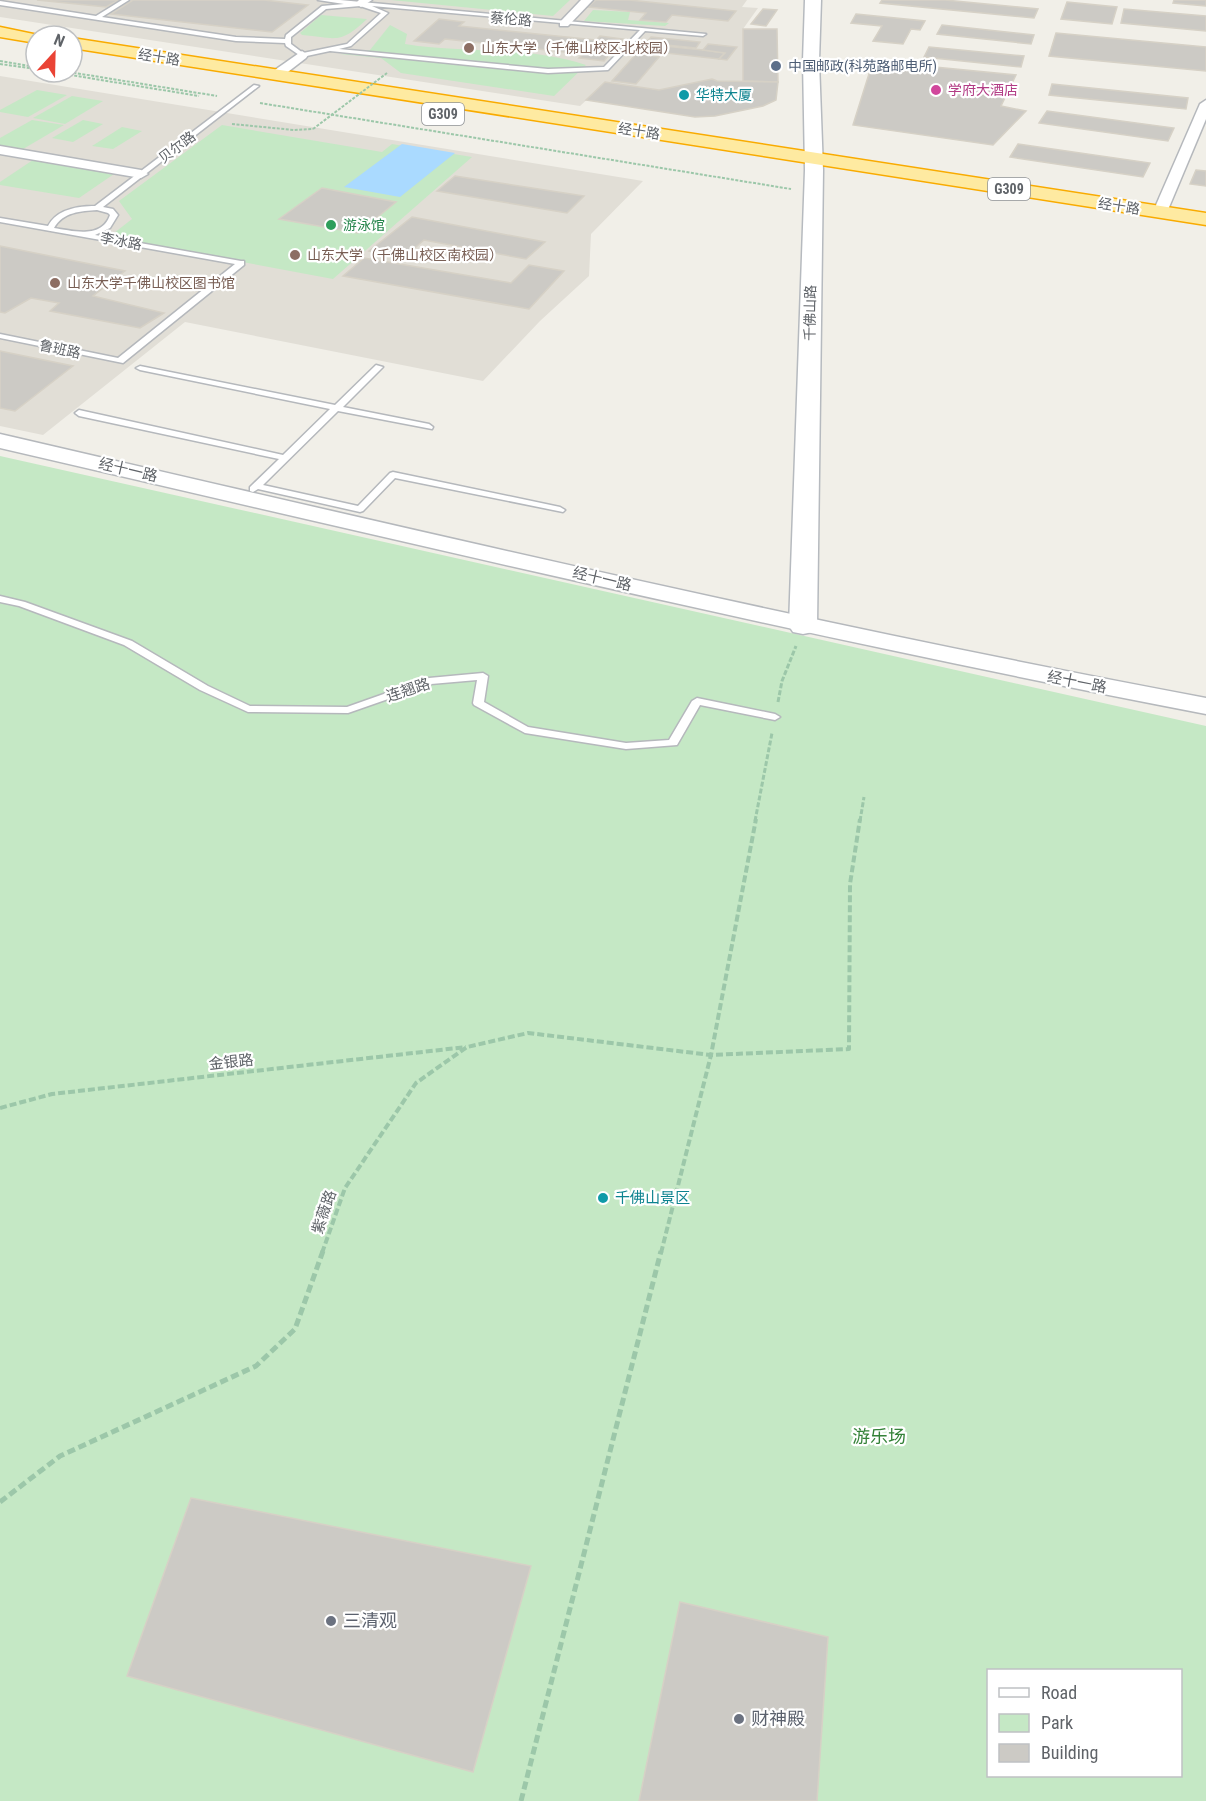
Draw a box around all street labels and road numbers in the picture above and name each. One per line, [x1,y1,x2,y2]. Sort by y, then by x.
street label: 蔡伦路 [489,9,533,29]
street label: 经十路 [137,46,181,68]
road number: G309 [422,103,464,125]
street label: 经十路 [617,120,661,142]
street label: 贝尔路 [155,128,199,166]
road number: G309 [988,178,1030,200]
street label: 经十路 [1097,195,1141,217]
street label: 李冰路 [99,229,143,253]
street label: 千佛山路 [802,285,818,341]
street label: 鲁班路 [38,337,82,361]
street label: 经十一路 [97,454,159,486]
street label: 经十一路 [571,563,633,595]
street label: 经十一路 [1046,667,1108,697]
street label: 连翘路 [384,674,432,706]
street label: 金银路 [208,1051,254,1073]
street label: 紫薇路 [308,1188,340,1236]

